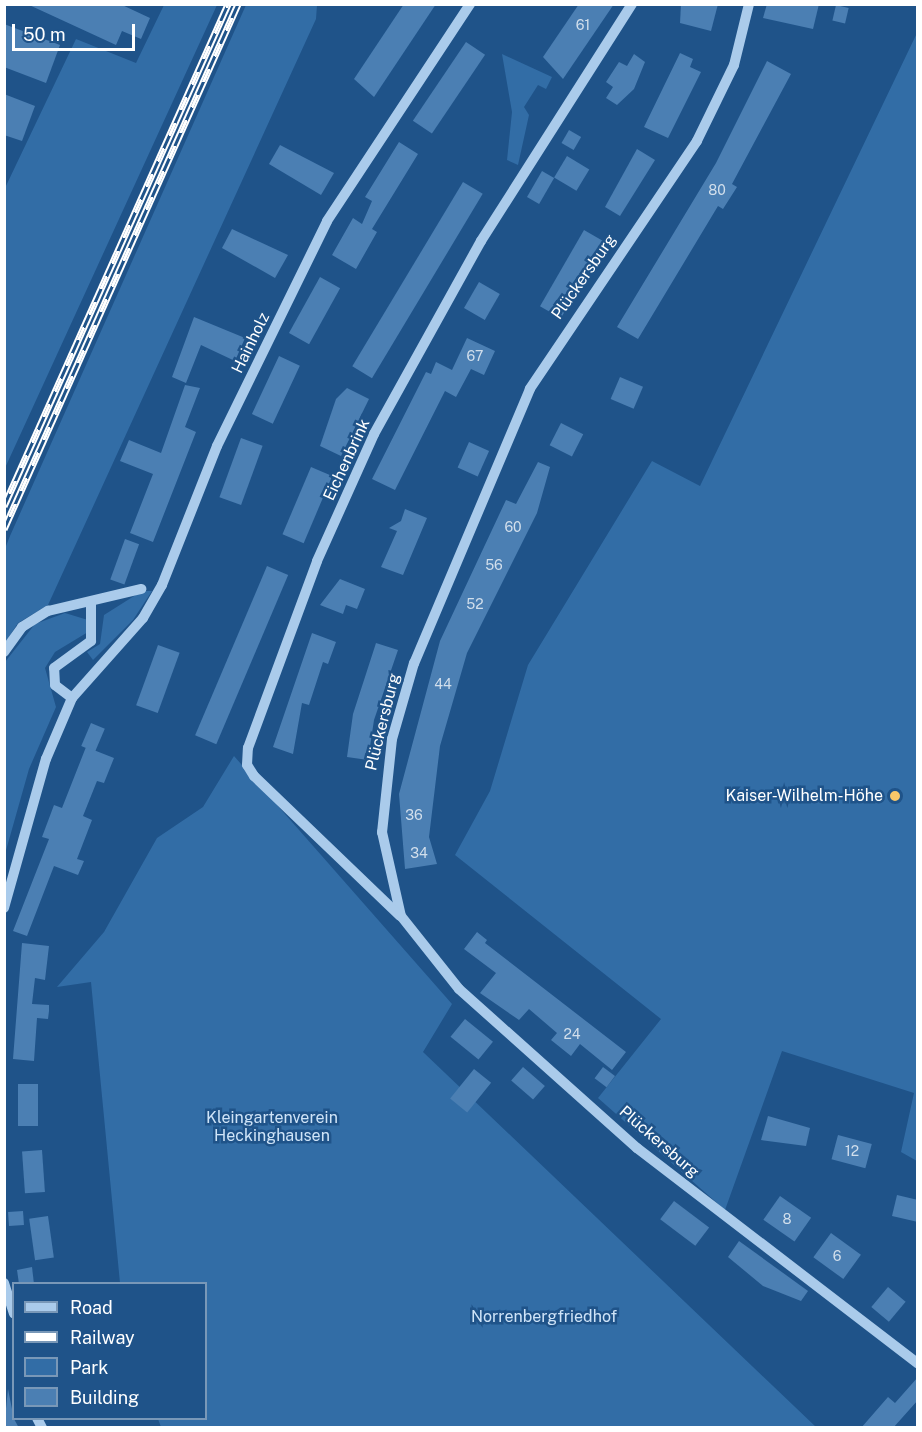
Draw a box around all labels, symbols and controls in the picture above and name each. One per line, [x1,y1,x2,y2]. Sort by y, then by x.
scale bar [15,12,138,50]
house number: 61 [576,17,590,33]
text: 50 m [23,24,66,45]
house number: 80 [708,182,726,198]
street label: Plückersburg [548,231,620,323]
street label: Hainholz [228,309,274,377]
house number: 67 [467,348,483,364]
street label: Eichenbrink [320,416,374,504]
house number: 60 [504,519,522,535]
house number: 56 [485,557,503,573]
house number: 52 [466,596,484,612]
street label: Plückersburg [362,671,404,773]
house number: 44 [434,676,452,692]
place label: Kaiser-Wilhelm-Höhe [726,786,883,806]
marker: Kaiser-Wilhelm-Höhe [888,789,902,803]
house number: 36 [405,807,423,823]
house number: 34 [410,845,428,861]
house number: 24 [563,1026,581,1042]
street label: Plückersburg [615,1102,703,1182]
park label: Kleingartenverein Heckinghausen [206,1108,338,1146]
house number: 12 [845,1143,859,1159]
house number: 8 [782,1211,792,1227]
house number: 6 [833,1248,841,1264]
legend [12,1282,207,1420]
text: Road [70,1297,113,1318]
park label: Norrenbergfriedhof [471,1307,617,1327]
text: Railway [70,1327,135,1348]
text: Park [70,1357,108,1378]
text: Building [70,1387,139,1408]

